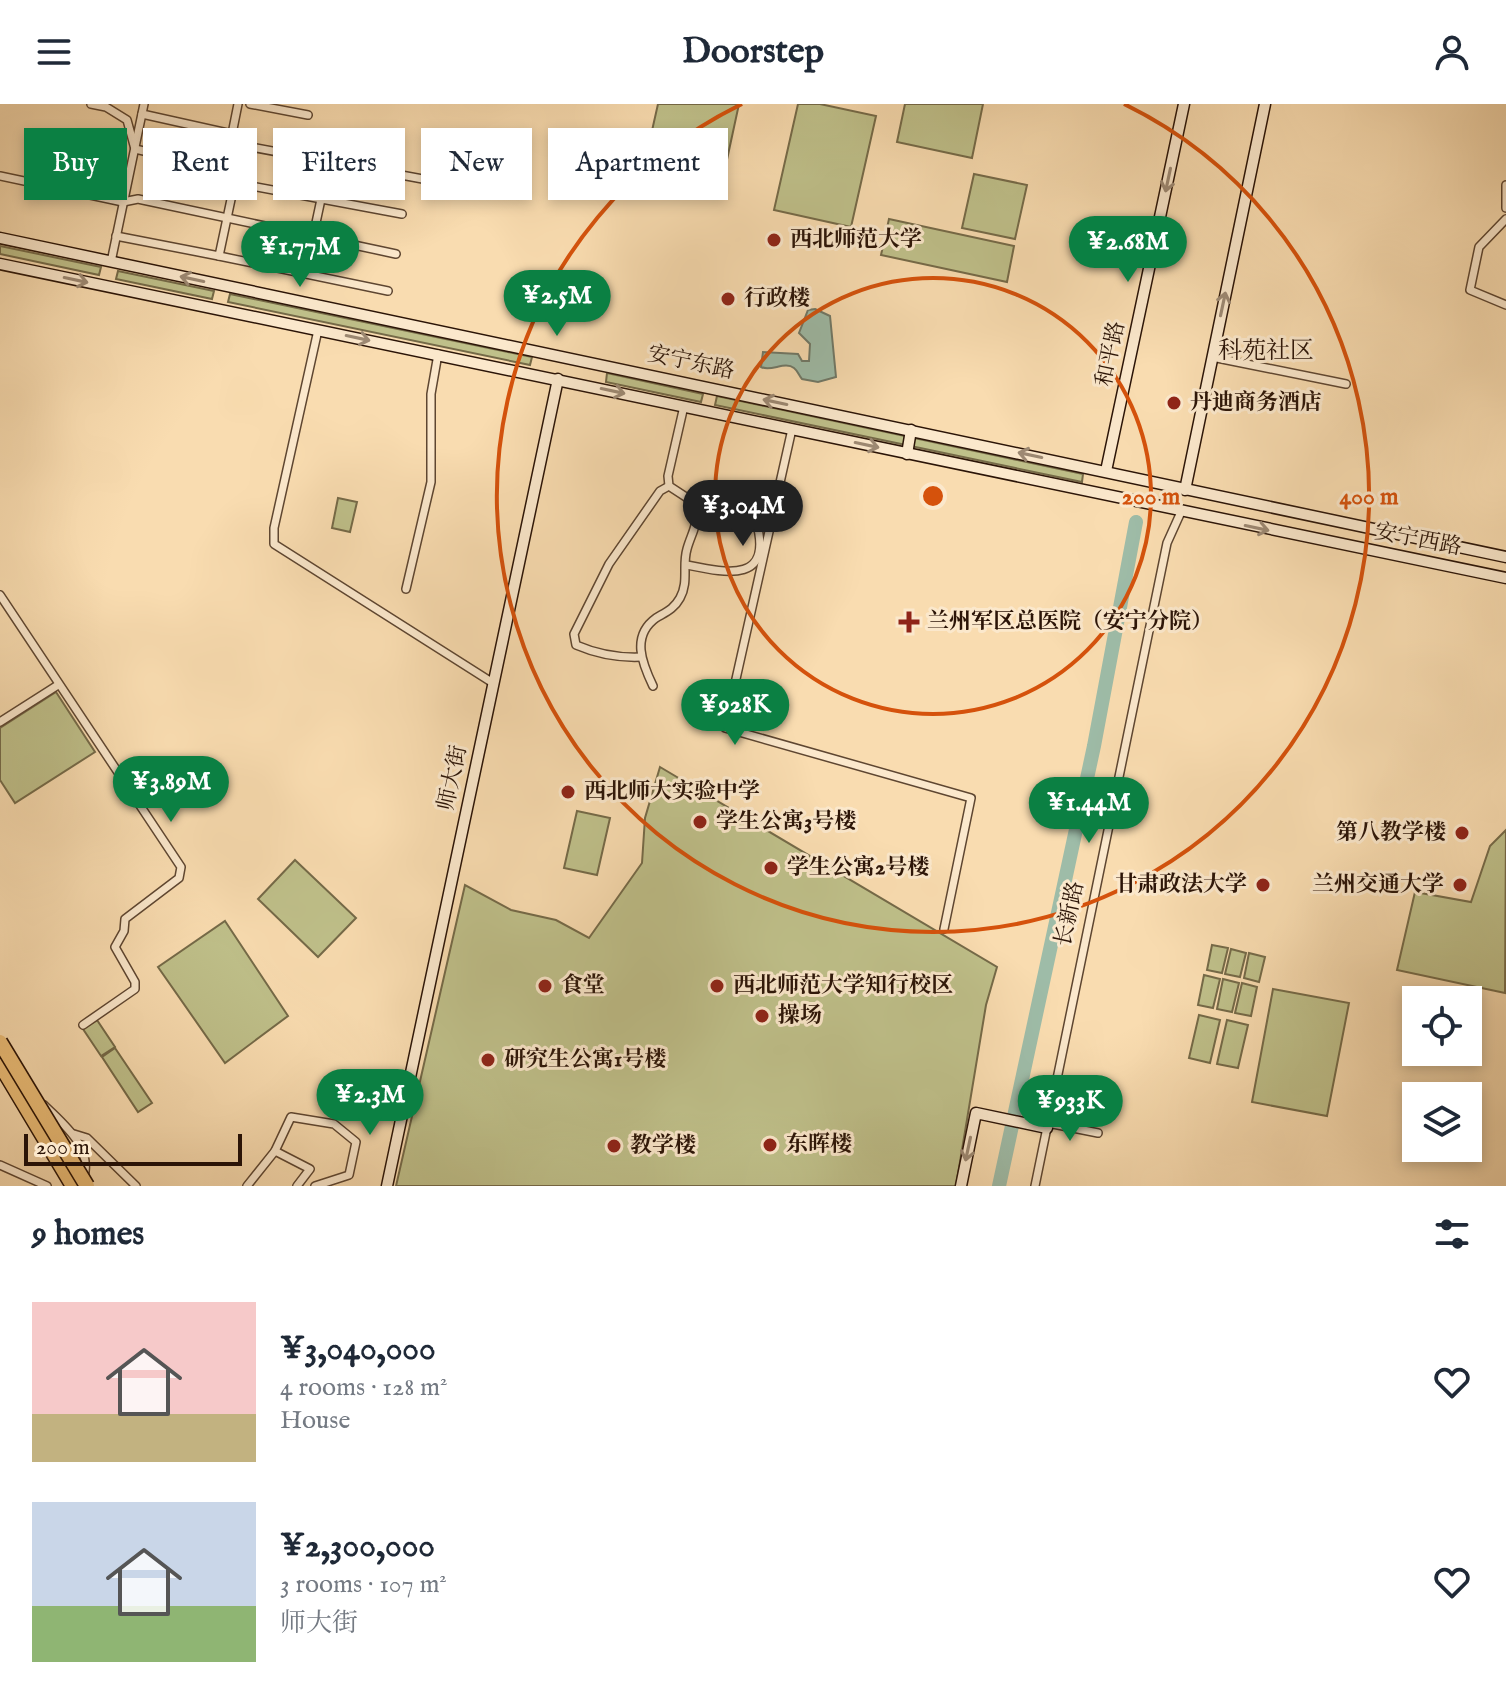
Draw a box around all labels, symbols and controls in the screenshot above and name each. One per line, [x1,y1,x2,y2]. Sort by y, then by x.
text: Doorstep [682,29,824,75]
icon: menu [32,30,76,74]
icon: person [1430,30,1474,74]
chip: Buy [24,128,127,200]
chip: Rent [143,128,257,200]
chip: Filters [273,128,405,200]
chip: New [421,128,532,200]
chip: Apartment [548,128,728,200]
one-way arrow [1160,167,1175,193]
pin: ¥2.68M [1063,216,1193,284]
pin: ¥1.77M [235,221,365,289]
text: ¥2.68M [1087,225,1169,258]
place label: 西北师范大学 [790,226,922,254]
text: ¥1.77M [259,230,341,263]
marker: 西北师范大学 [765,231,783,249]
pin: ¥2.5M [501,270,613,338]
one-way arrow [180,271,205,286]
one-way arrow [63,273,89,288]
text: ¥2.5M [522,279,592,312]
place label: 行政楼 [744,285,810,313]
marker: 行政楼 [719,290,737,308]
one-way arrow [1216,292,1231,318]
street label: 和平路 [1090,319,1132,389]
one-way arrow [345,331,371,346]
district label: 科苑社区 [1218,336,1314,367]
street label: 安宁东路 [645,340,737,386]
one-way arrow [600,384,625,399]
place label: 丹迪商务酒店 [1190,389,1322,417]
one-way arrow [763,394,789,409]
marker: 丹迪商务酒店 [1165,394,1183,412]
one-way arrow [854,438,880,453]
one-way arrow [1018,447,1043,462]
pin: ¥3.04M [678,480,808,548]
centre of rings [919,482,947,510]
text: 200 m [1122,482,1181,513]
text: 400 m [1339,482,1399,513]
text: ¥3.04M [701,489,785,522]
street label: 安宁西路 [1372,518,1464,562]
one-way arrow [1244,521,1269,536]
place label: 兰州军区总医院（安宁分院） [927,608,1213,636]
marker: 兰州军区总医院（安宁分院） [898,611,920,633]
pin: ¥928K [679,679,791,747]
text: ¥928K [699,688,771,721]
street label: 师大街 [432,743,474,813]
pin: ¥3.89M [106,756,236,824]
text: ¥3.89M [131,765,211,798]
pin: ¥1.44M [1024,777,1154,845]
place label: 西北师大实验中学 [584,778,760,806]
marker: 西北师大实验中学 [559,783,577,801]
text: ¥1.44M [1047,786,1131,819]
place label: 学生公寓3号楼 [716,808,856,836]
marker: 学生公寓3号楼 [691,813,709,831]
place label: 第八教学楼 [1336,819,1446,847]
marker: 第八教学楼 [1453,824,1471,842]
place label: 学生公寓2号楼 [787,854,929,882]
marker: 学生公寓2号楼 [762,859,780,877]
place label: 甘肃政法大学 [1115,871,1247,899]
place label: 兰州交通大学 [1312,871,1444,899]
marker: 甘肃政法大学 [1254,876,1272,894]
marker: 兰州交通大学 [1451,876,1469,894]
street label: 长新路 [1049,879,1091,949]
place label: 食堂 [561,972,605,1000]
place label: 西北师范大学知行校区 [733,972,953,1000]
marker: 食堂 [536,977,554,995]
marker: 西北师范大学知行校区 [708,977,726,995]
map controls [1402,986,1482,1162]
button: locate [1402,986,1482,1066]
place label: 操场 [778,1002,822,1030]
marker: 操场 [753,1007,771,1025]
place label: 研究生公寓1号楼 [504,1046,666,1074]
marker: 研究生公寓1号楼 [479,1051,497,1069]
pin: ¥2.3M [314,1069,426,1137]
pin: ¥933K [1014,1075,1126,1143]
text: ¥2.3M [335,1078,405,1111]
button: layers [1402,1082,1482,1162]
text: ¥933K [1036,1084,1104,1117]
scale bar [24,1130,242,1166]
place label: 东晖楼 [786,1131,852,1159]
place label: 教学楼 [630,1132,696,1160]
text: 200 m [36,1134,90,1162]
marker: 东晖楼 [761,1136,779,1154]
one-way arrow [960,1136,975,1162]
marker: 教学楼 [605,1137,623,1155]
icon: filters [1430,1212,1474,1256]
text: 9 homes [32,1213,144,1256]
text: ¥3,040,000 [280,1328,436,1371]
icon: home [96,1334,192,1430]
icon: heart [1430,1360,1474,1404]
text: 4 rooms · 128 m² [280,1371,447,1404]
text: House [280,1404,350,1437]
text: ¥2,300,000 [280,1525,435,1568]
icon: home [96,1534,192,1630]
icon: heart [1430,1560,1474,1604]
text: 3 rooms · 107 m² [280,1568,447,1601]
text: 师大街 [280,1607,358,1640]

